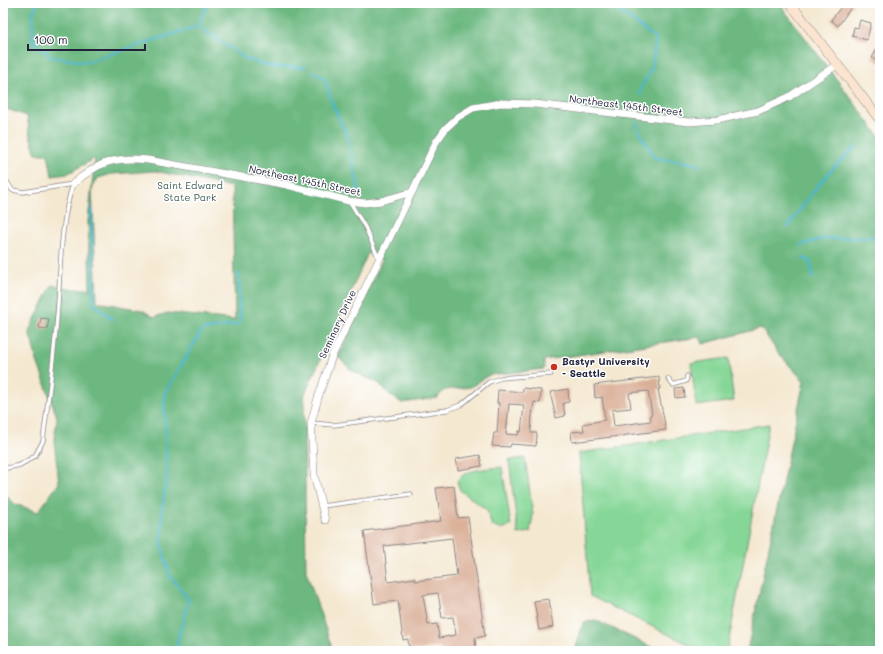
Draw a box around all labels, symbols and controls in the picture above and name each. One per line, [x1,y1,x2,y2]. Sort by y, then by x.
scale bar [28,26,145,52]
text: 100 m [34,31,68,47]
street label: Northeast 145th Street [568,91,684,119]
street label: Northeast 145th Street [248,161,362,199]
park label: Saint Edward State Park [157,178,223,204]
street label: Seminary Drive [315,287,359,361]
place label: Bastyr University - Seattle [562,354,650,380]
marker: Bastyr University - Seattle [549,362,559,372]

